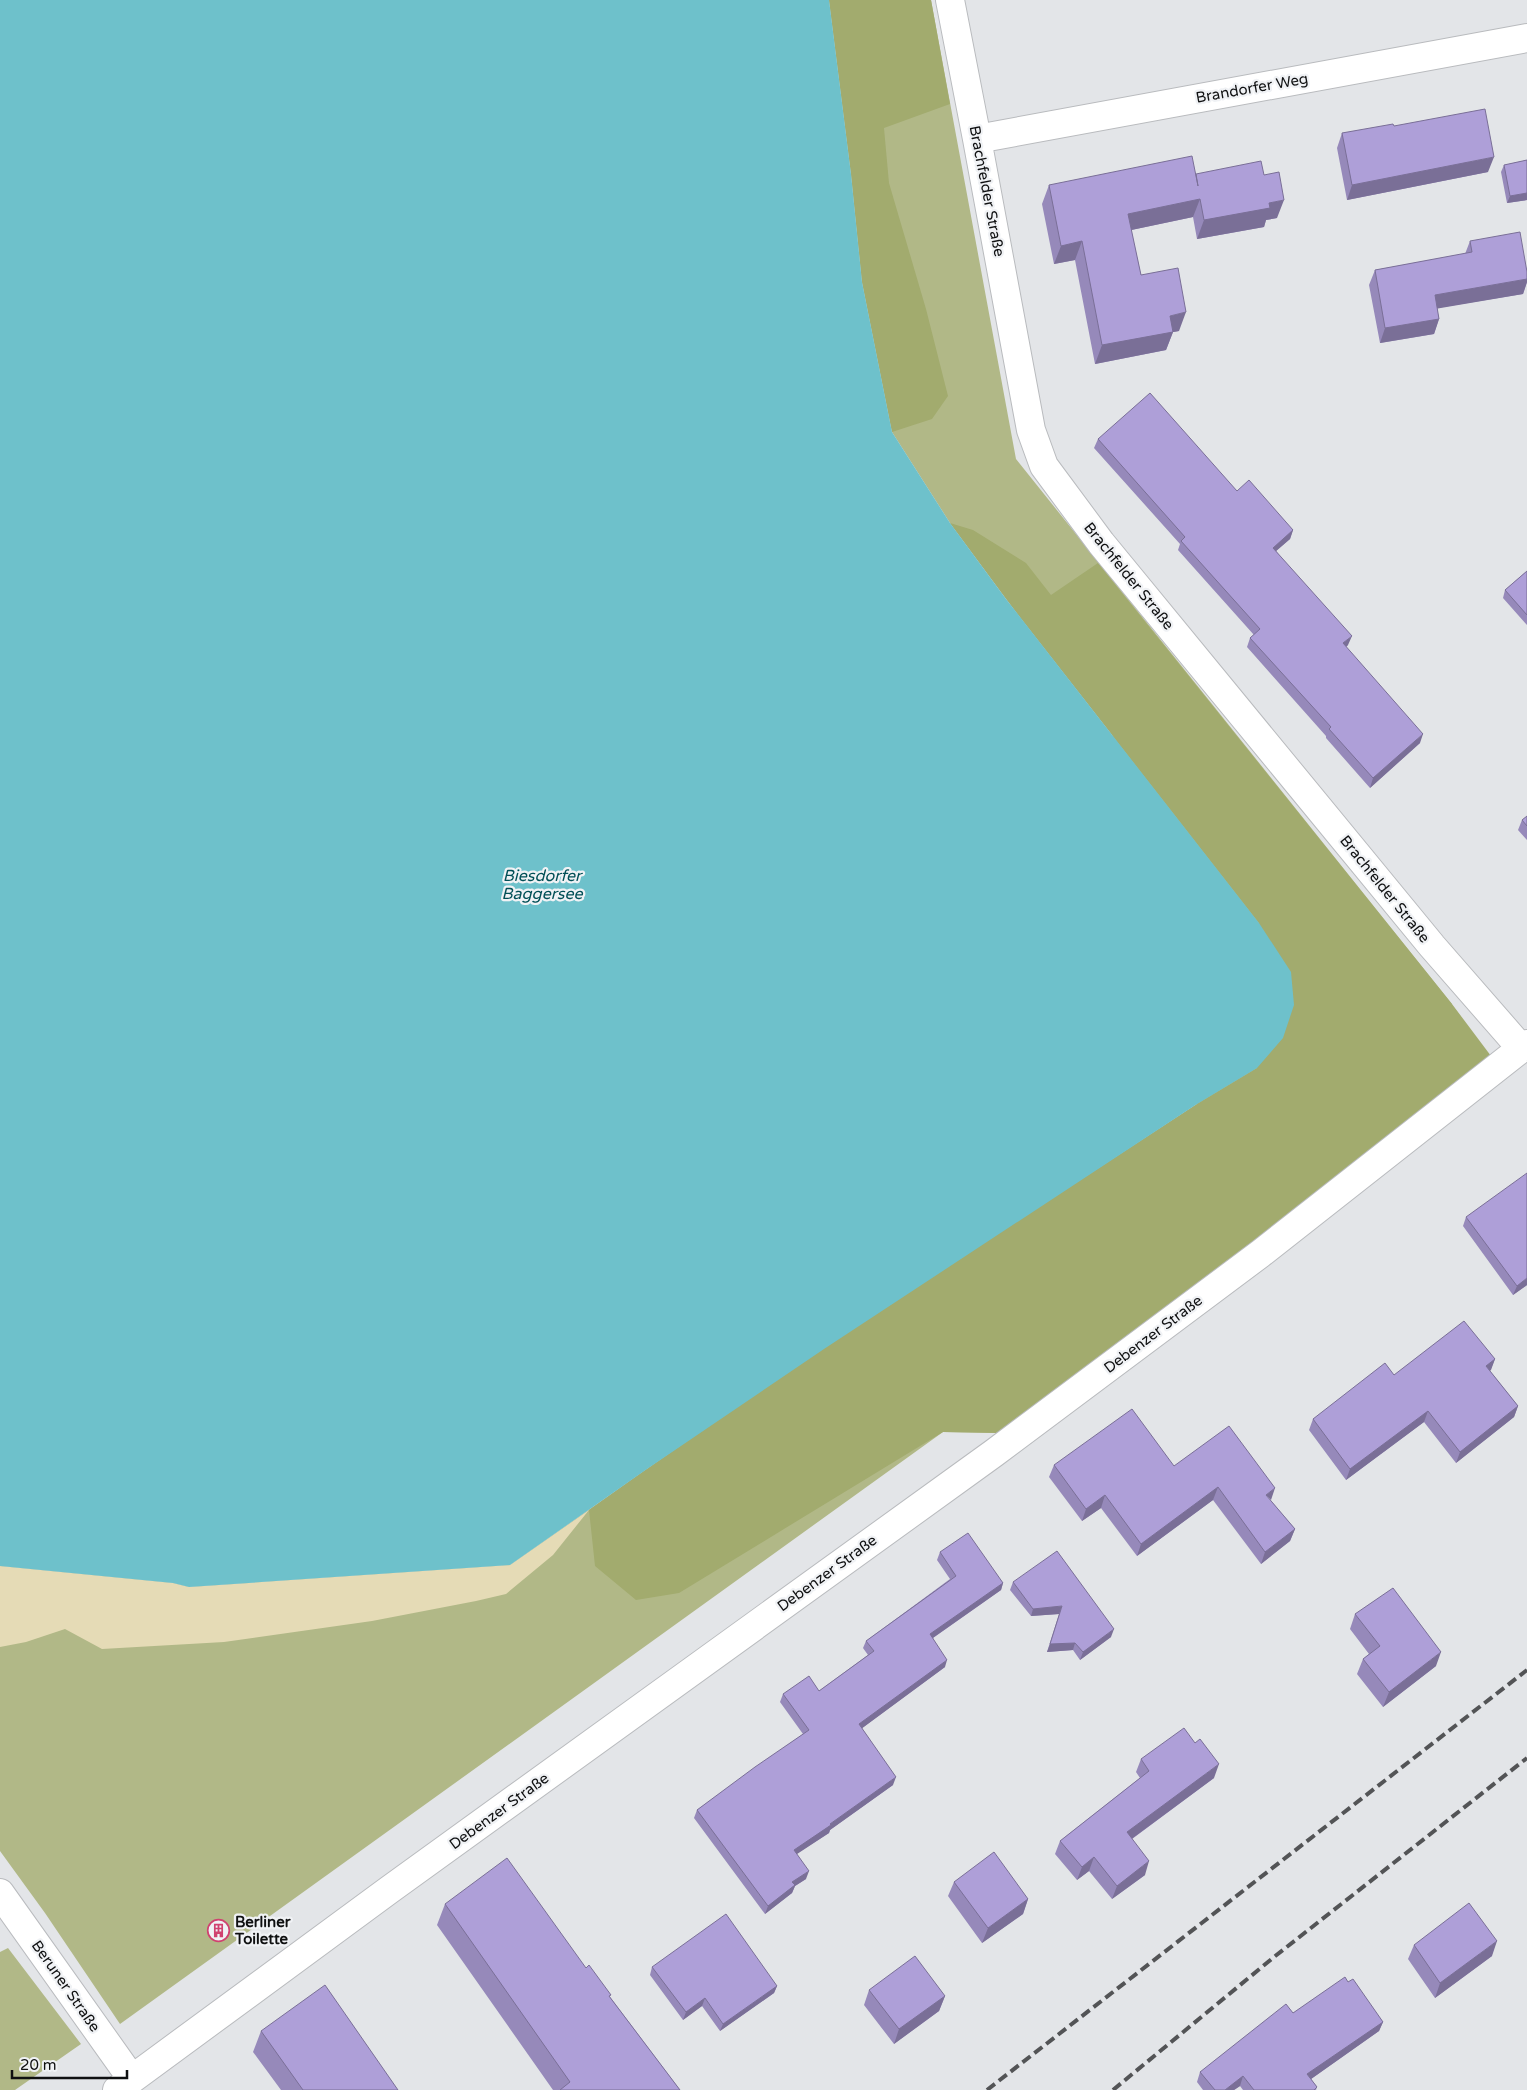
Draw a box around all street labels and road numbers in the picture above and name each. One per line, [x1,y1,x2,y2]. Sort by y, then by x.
street label: Brandorfer Weg [1194,69,1310,107]
street label: Brachfelder Straße [965,124,1009,258]
street label: Brachfelder Straße [1080,519,1178,633]
street label: Brachfelder Straße [1336,832,1434,946]
street label: Debenzer Straße [1100,1291,1206,1377]
street label: Debenzer Straße [774,1531,880,1615]
street label: Debenzer Straße [446,1769,552,1853]
street label: Beruner Straße [28,1937,104,2035]

